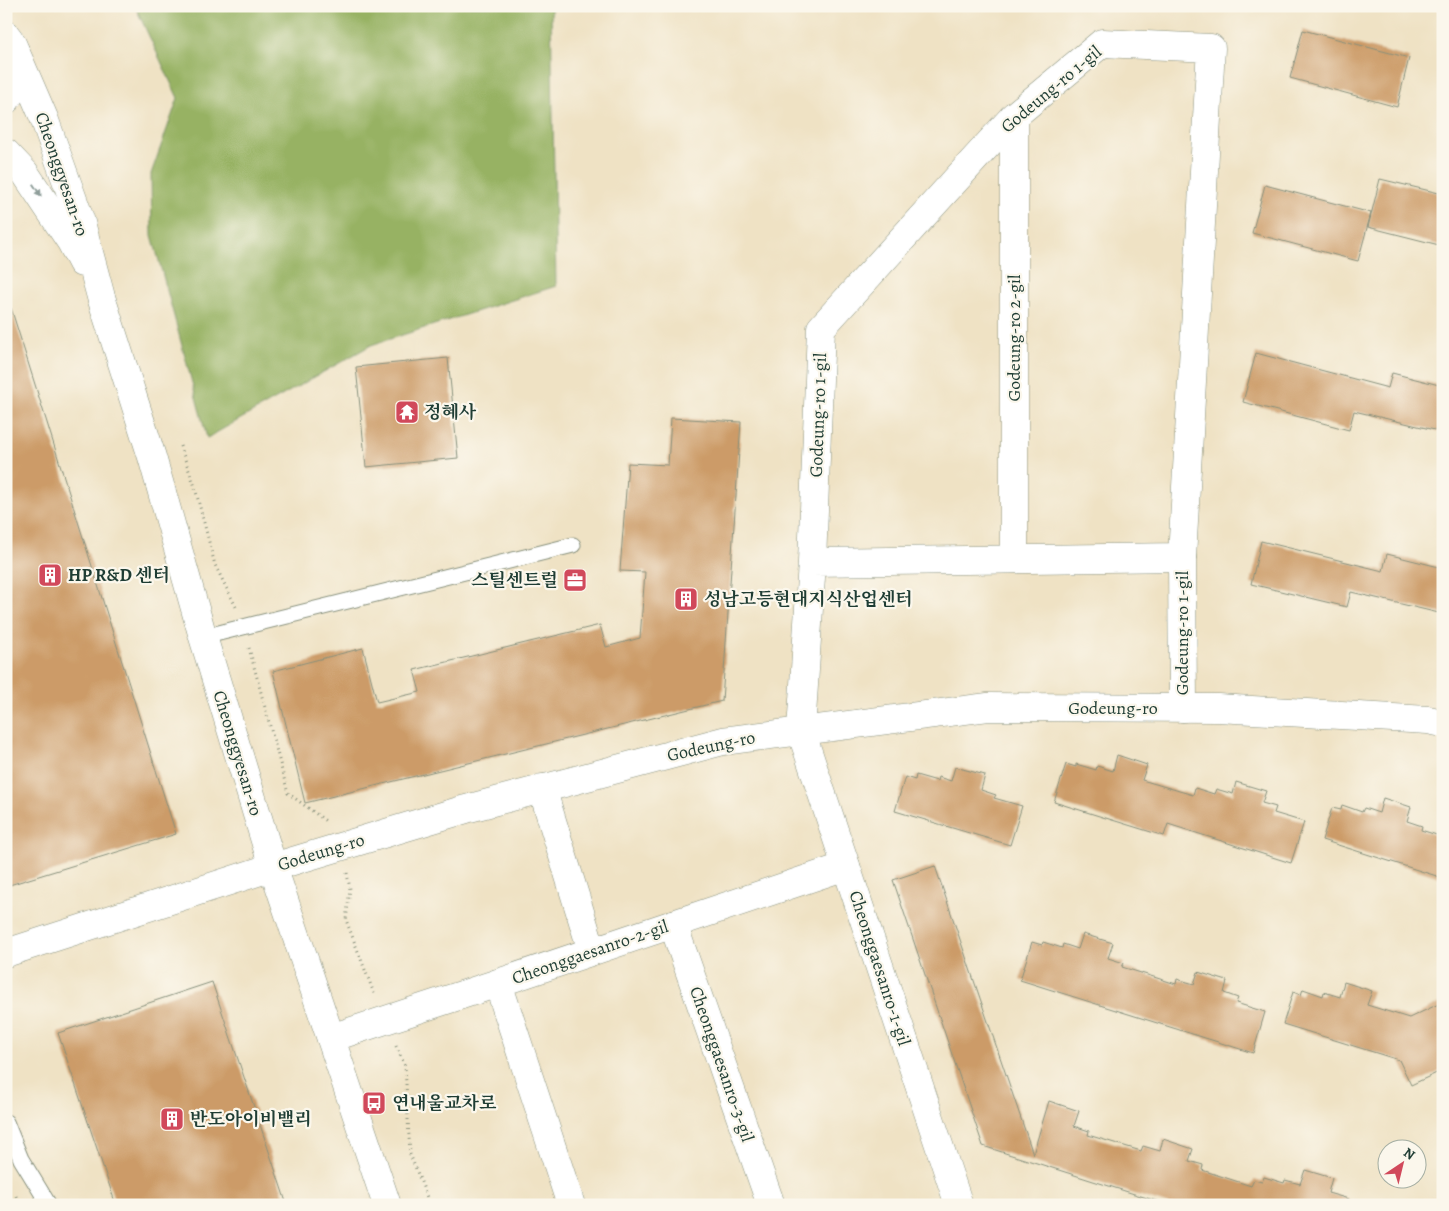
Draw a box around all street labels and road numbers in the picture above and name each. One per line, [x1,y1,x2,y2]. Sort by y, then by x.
street label: Godeung-ro 1-gil [996,39,1107,138]
street label: Cheonggyesan-ro [30,109,94,239]
street label: Godeung-ro 2-gil [1002,274,1026,401]
street label: Godeung-ro 1-gil [804,352,832,478]
street label: Godeung-ro 1-gil [1170,570,1194,695]
street label: Cheonggyesan-ro [208,688,268,819]
street label: Godeung-ro [1068,696,1158,720]
street label: Godeung-ro [665,725,757,767]
street label: Godeung-ro [275,827,367,877]
street label: Cheonggaesanro-1-gil [844,887,917,1049]
street label: Cheonggaesanro-2-gil [509,914,672,990]
street label: Cheonggaesanro-3-gil [684,983,760,1145]

